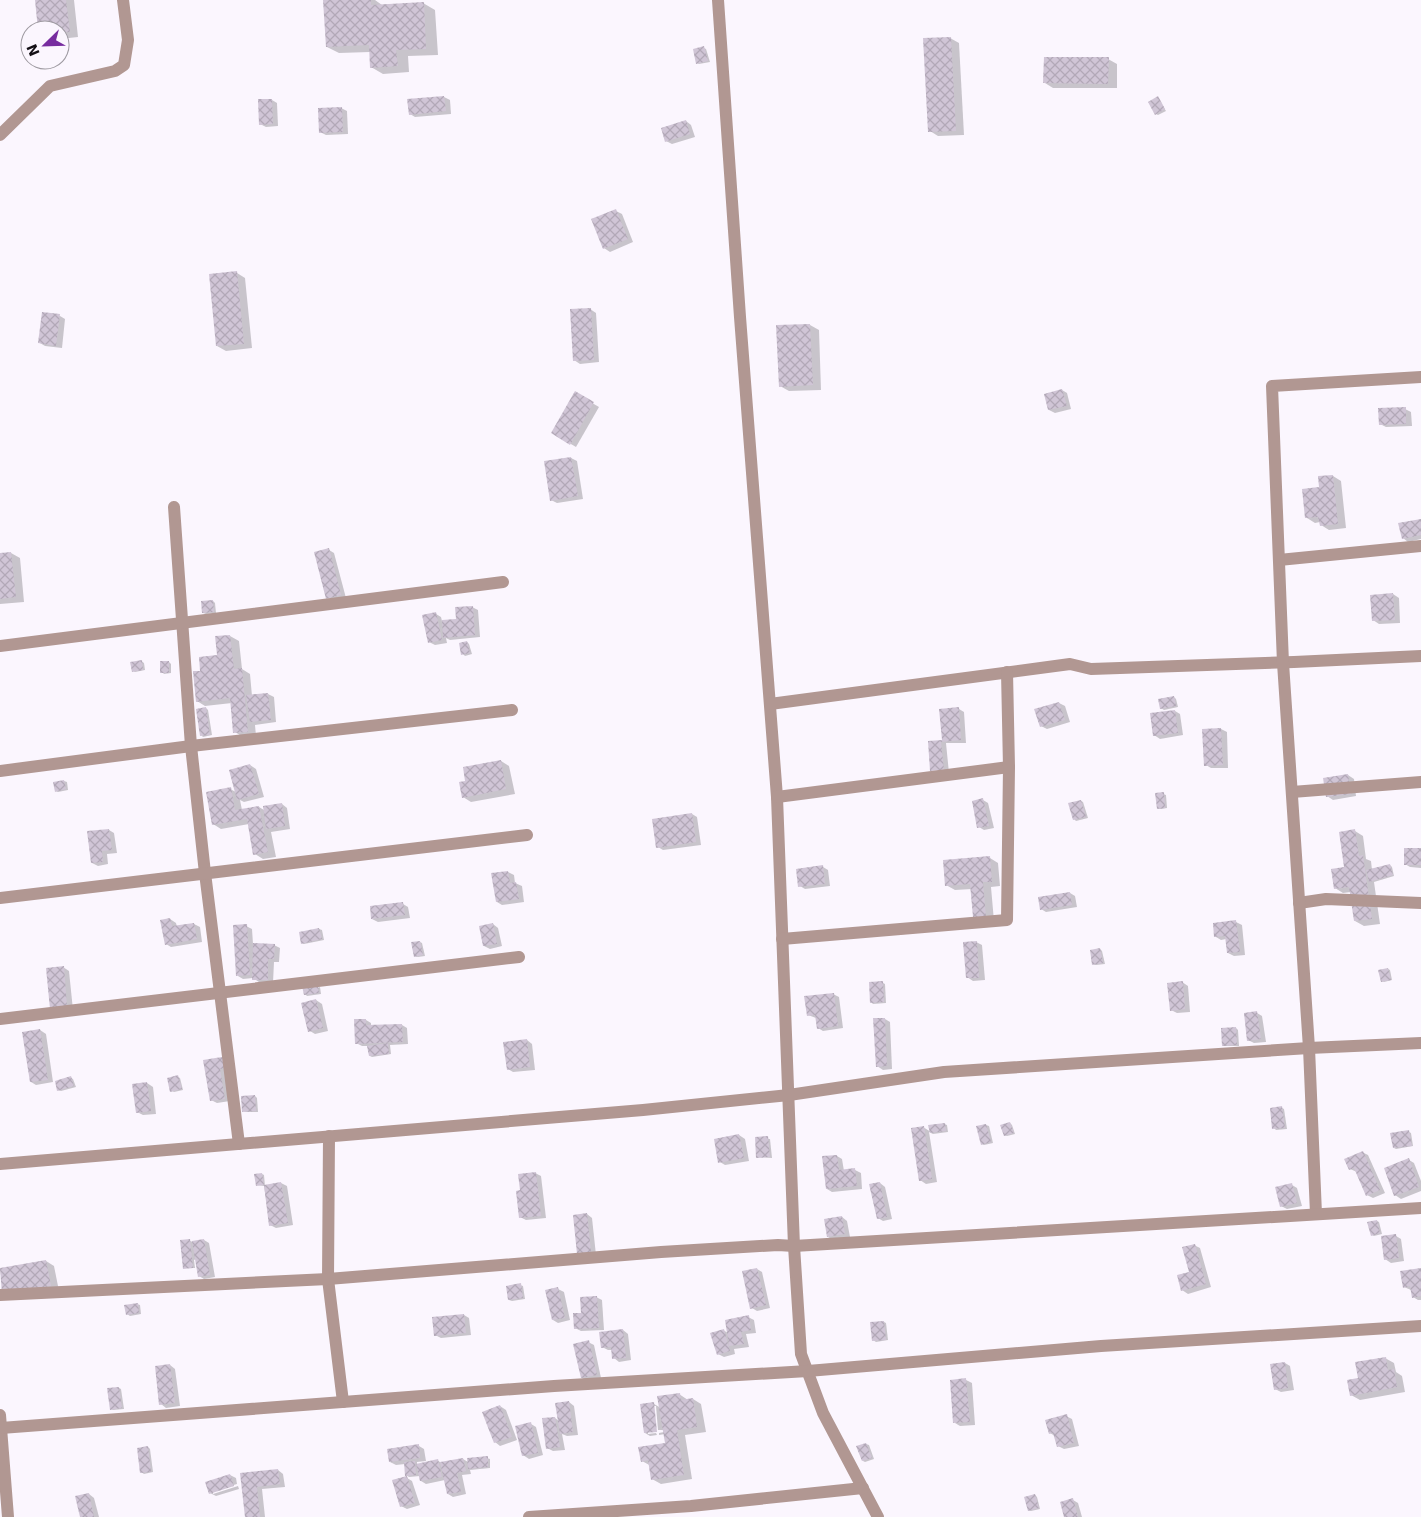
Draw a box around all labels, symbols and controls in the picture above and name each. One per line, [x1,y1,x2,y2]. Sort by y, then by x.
north arrow [20,20,70,70]
text: N [23,42,43,59]

